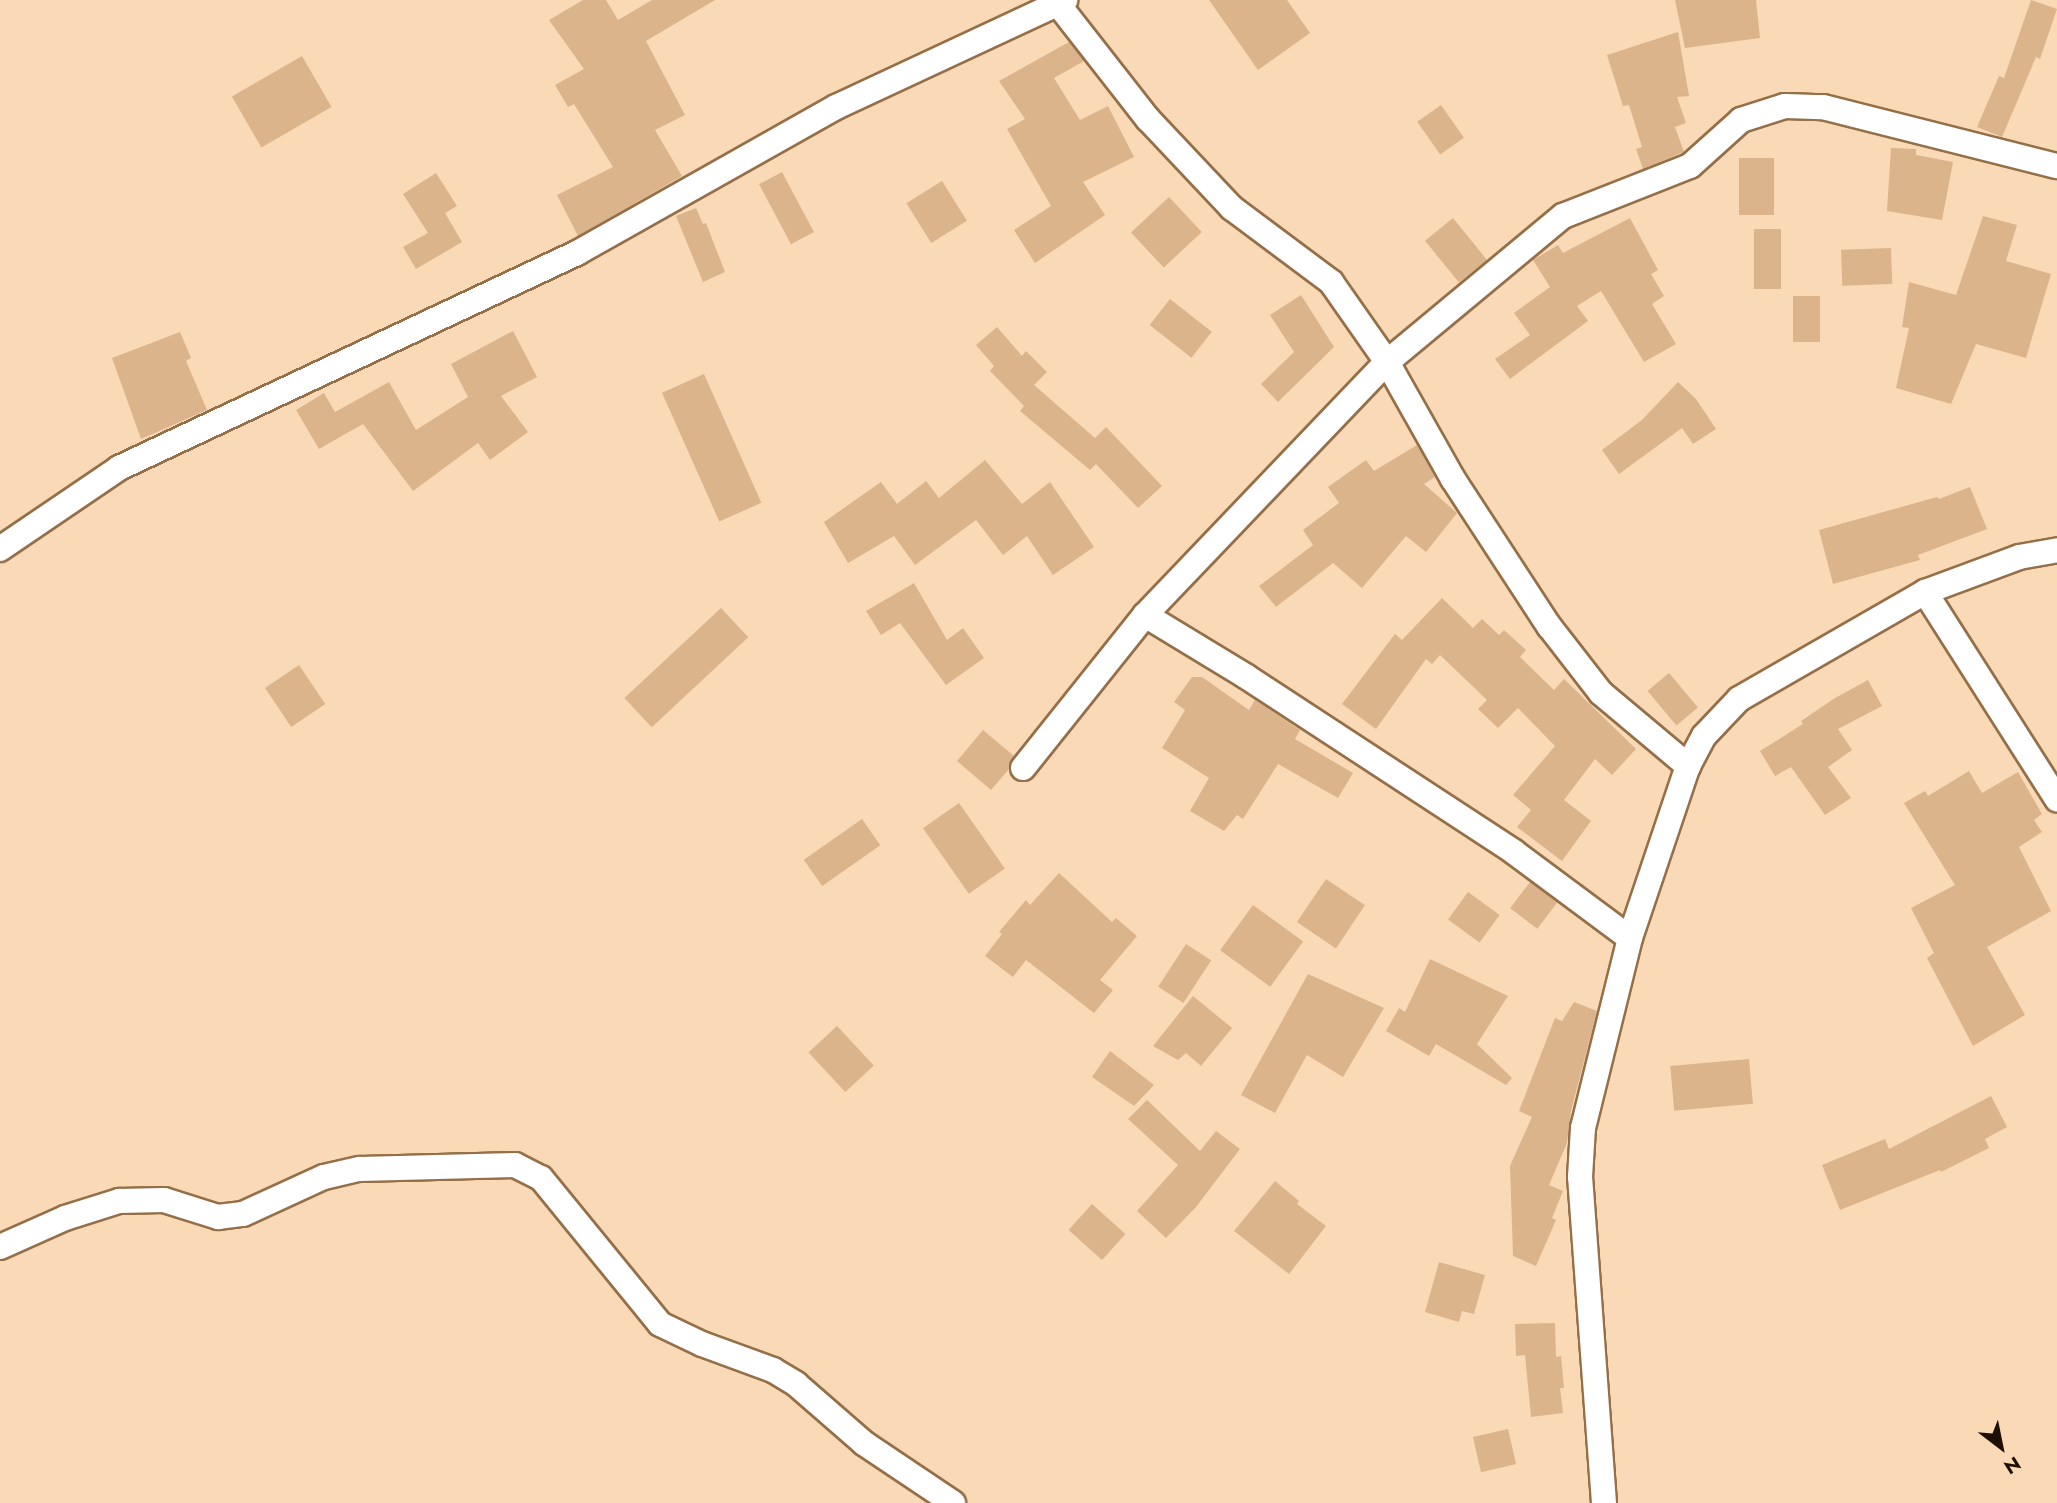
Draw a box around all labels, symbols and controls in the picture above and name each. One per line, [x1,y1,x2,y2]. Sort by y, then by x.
north arrow [1966,1412,2036,1482]
text: N [1999,1450,2026,1481]

